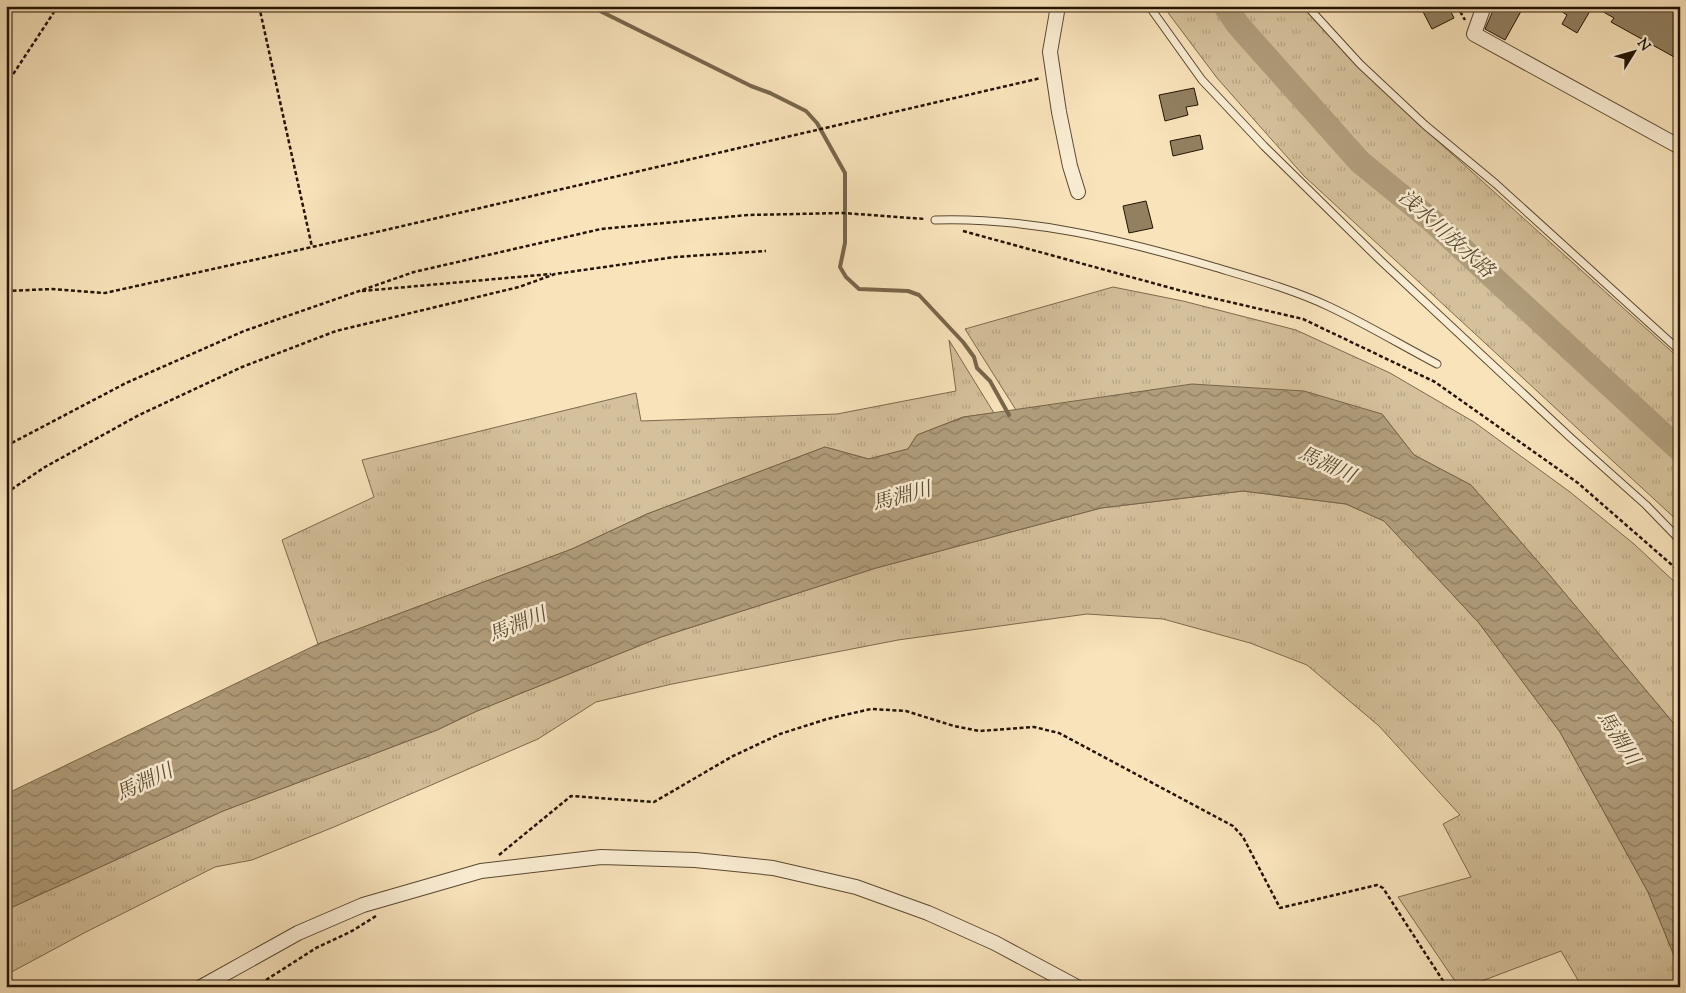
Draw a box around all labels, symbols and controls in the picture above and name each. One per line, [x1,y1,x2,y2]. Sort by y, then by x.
north arrow [1608,28,1658,78]
text: N [1631,35,1654,56]
water label: 浅水川放水路 [1391,184,1501,287]
water label: 馬淵川 [1293,440,1361,493]
water label: 馬淵川 [869,476,937,520]
water label: 馬淵川 [485,601,553,651]
water label: 馬淵川 [1589,706,1647,774]
water label: 馬淵川 [112,757,180,810]

